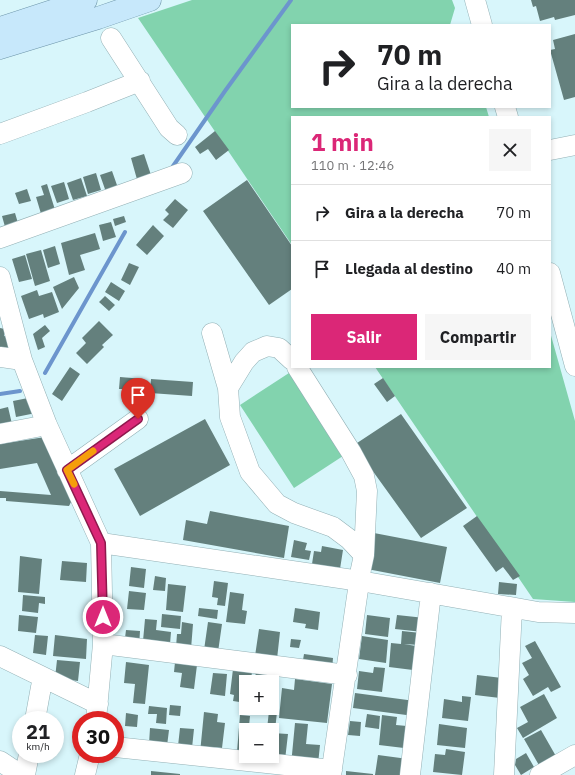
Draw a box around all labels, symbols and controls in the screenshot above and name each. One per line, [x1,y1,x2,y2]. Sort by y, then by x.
text: 70 m [377,36,442,73]
icon: right [311,40,363,92]
text: Gira a la derecha [377,72,513,95]
text: 1 min [311,126,374,158]
button: close [489,129,531,171]
text: 110 m · 12:46 [311,157,394,174]
icon: right [311,202,333,224]
text: Gira a la derecha [345,203,464,222]
text: 70 m [496,203,531,222]
icon: arrive [311,258,333,280]
text: Llegada al destino [345,259,473,278]
text: 40 m [496,259,531,278]
button: Salir [311,314,417,360]
button: Compartir [425,314,531,360]
pin [121,378,155,419]
icon: arrive [127,384,149,406]
position arrow [82,596,124,638]
map controls [239,675,279,763]
button: + [239,675,279,715]
speed limit sign: 30 [72,711,124,763]
text: 21 [26,718,50,745]
button: − [239,723,279,763]
text: km/h [26,740,50,753]

